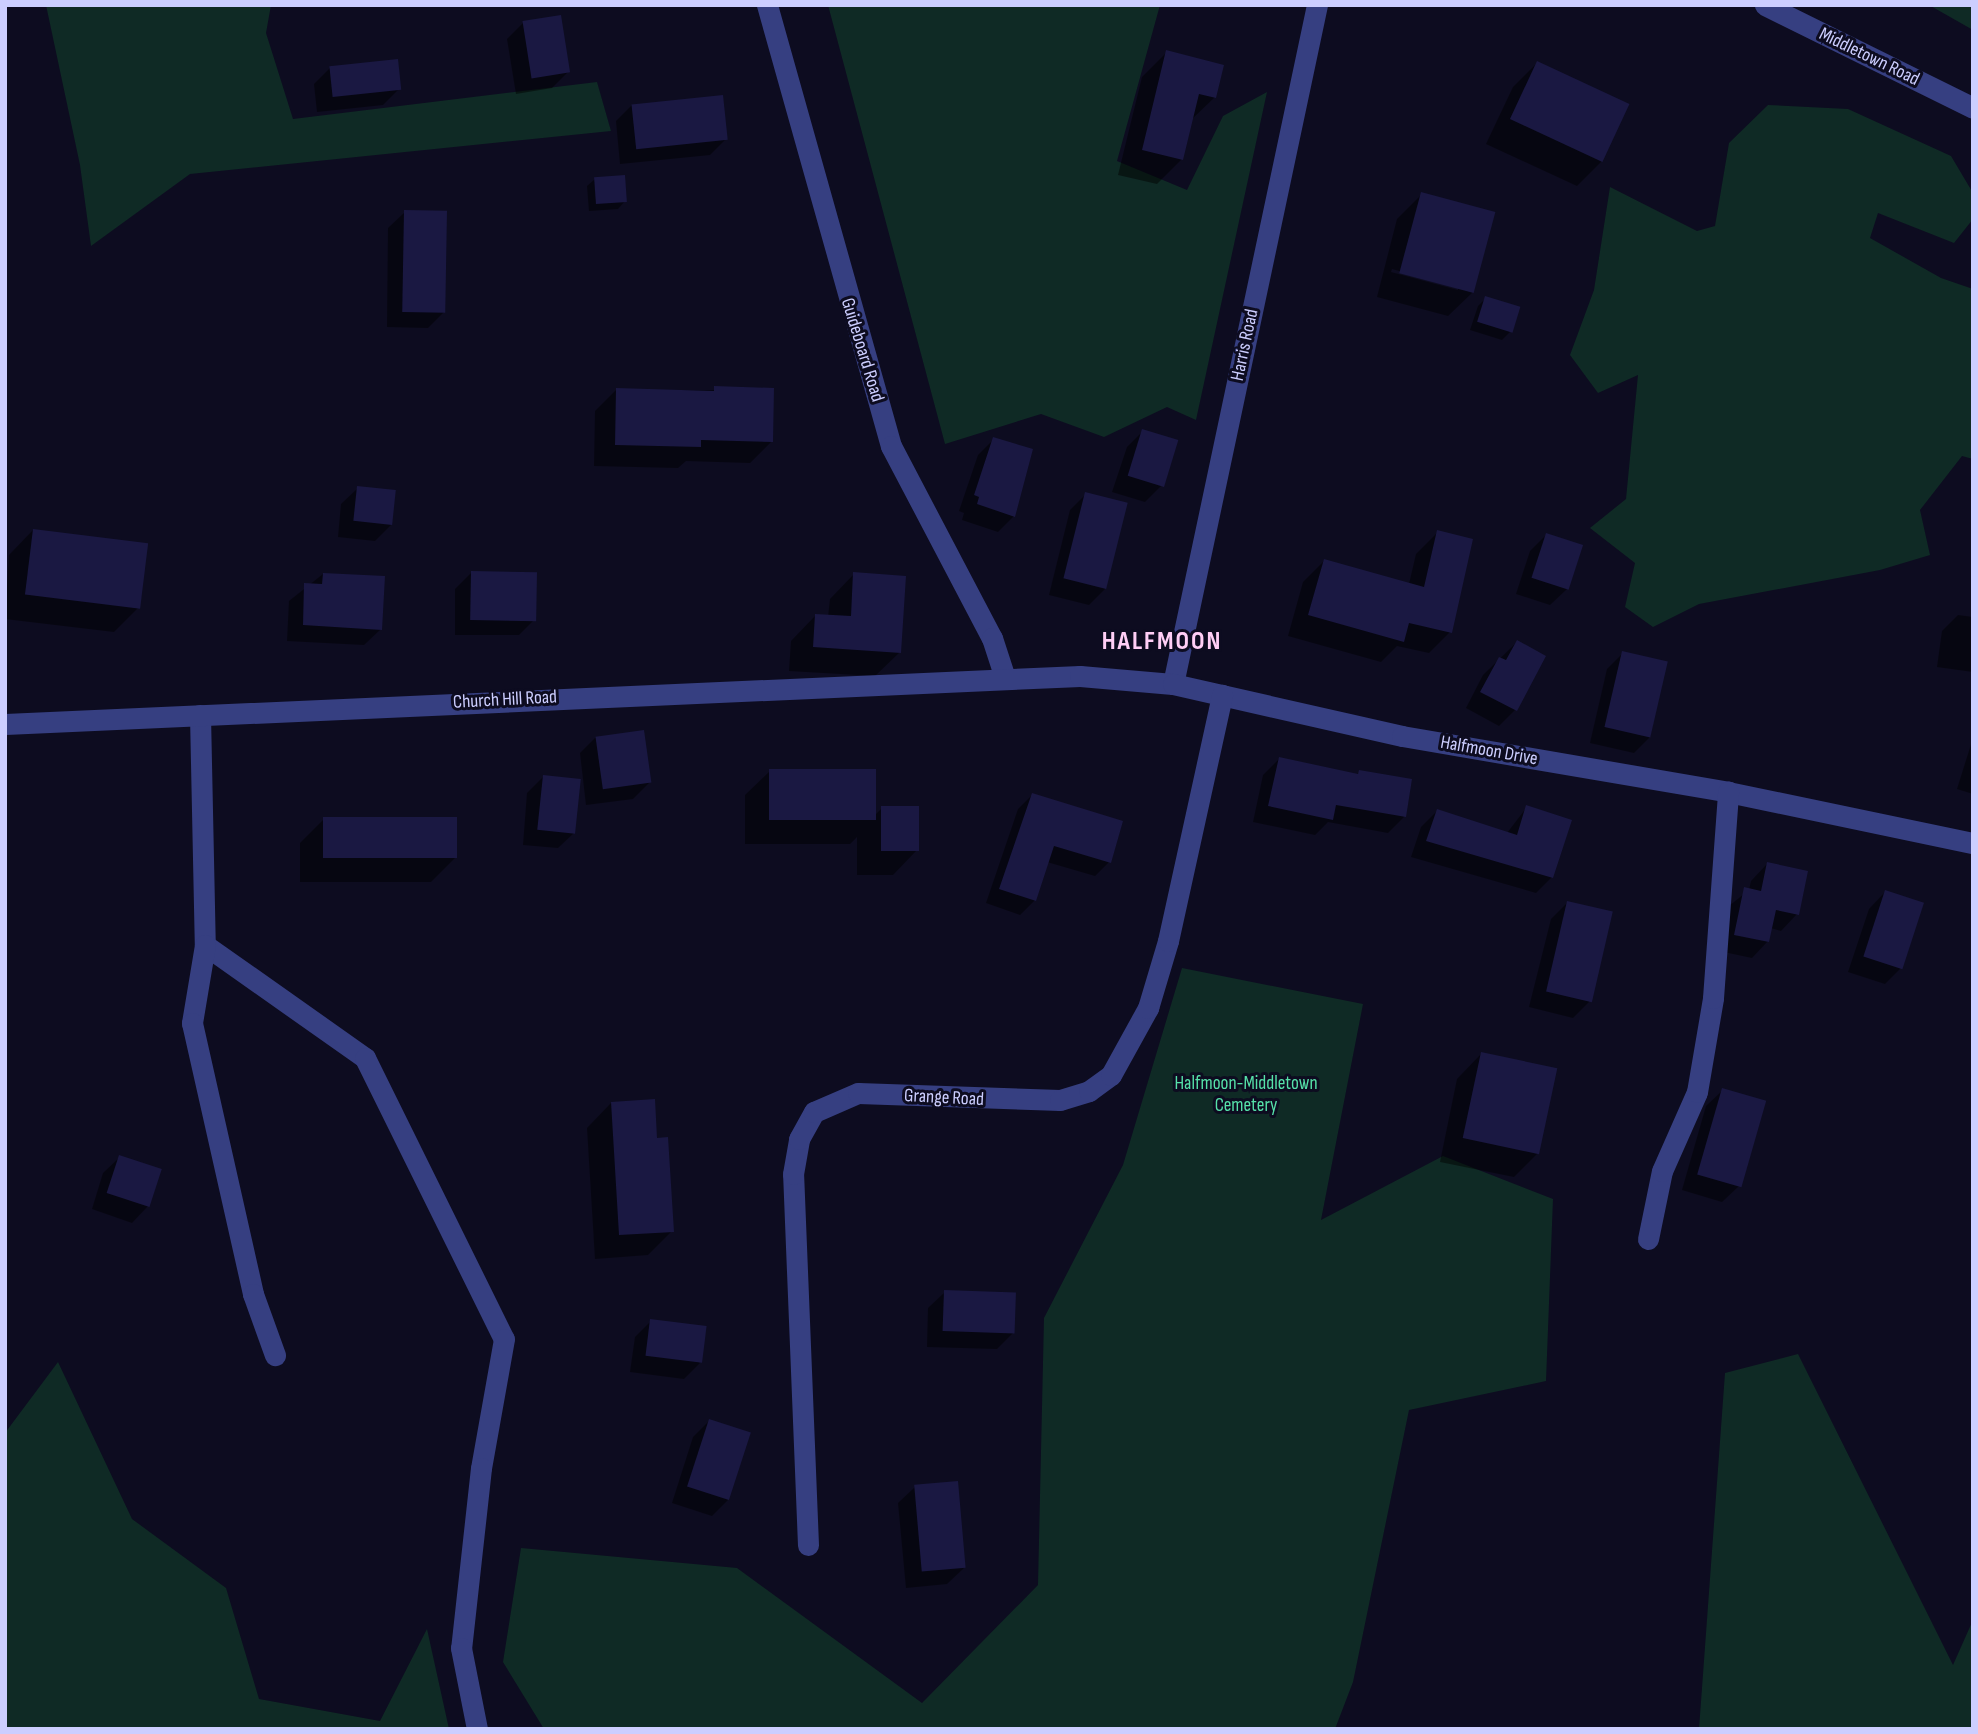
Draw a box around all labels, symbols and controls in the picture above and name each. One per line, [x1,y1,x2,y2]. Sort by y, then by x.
street label: Middletown Road [1815,23,1923,91]
street label: Guideboard Road [835,295,889,405]
street label: Harris Road [1226,307,1264,383]
district label: HALFMOON [1103,626,1221,658]
street label: Church Hill Road [452,686,558,714]
street label: Halfmoon Drive [1439,731,1539,771]
park label: Halfmoon-Middletown Cemetery [1174,1073,1318,1117]
street label: Grange Road [903,1085,985,1111]

